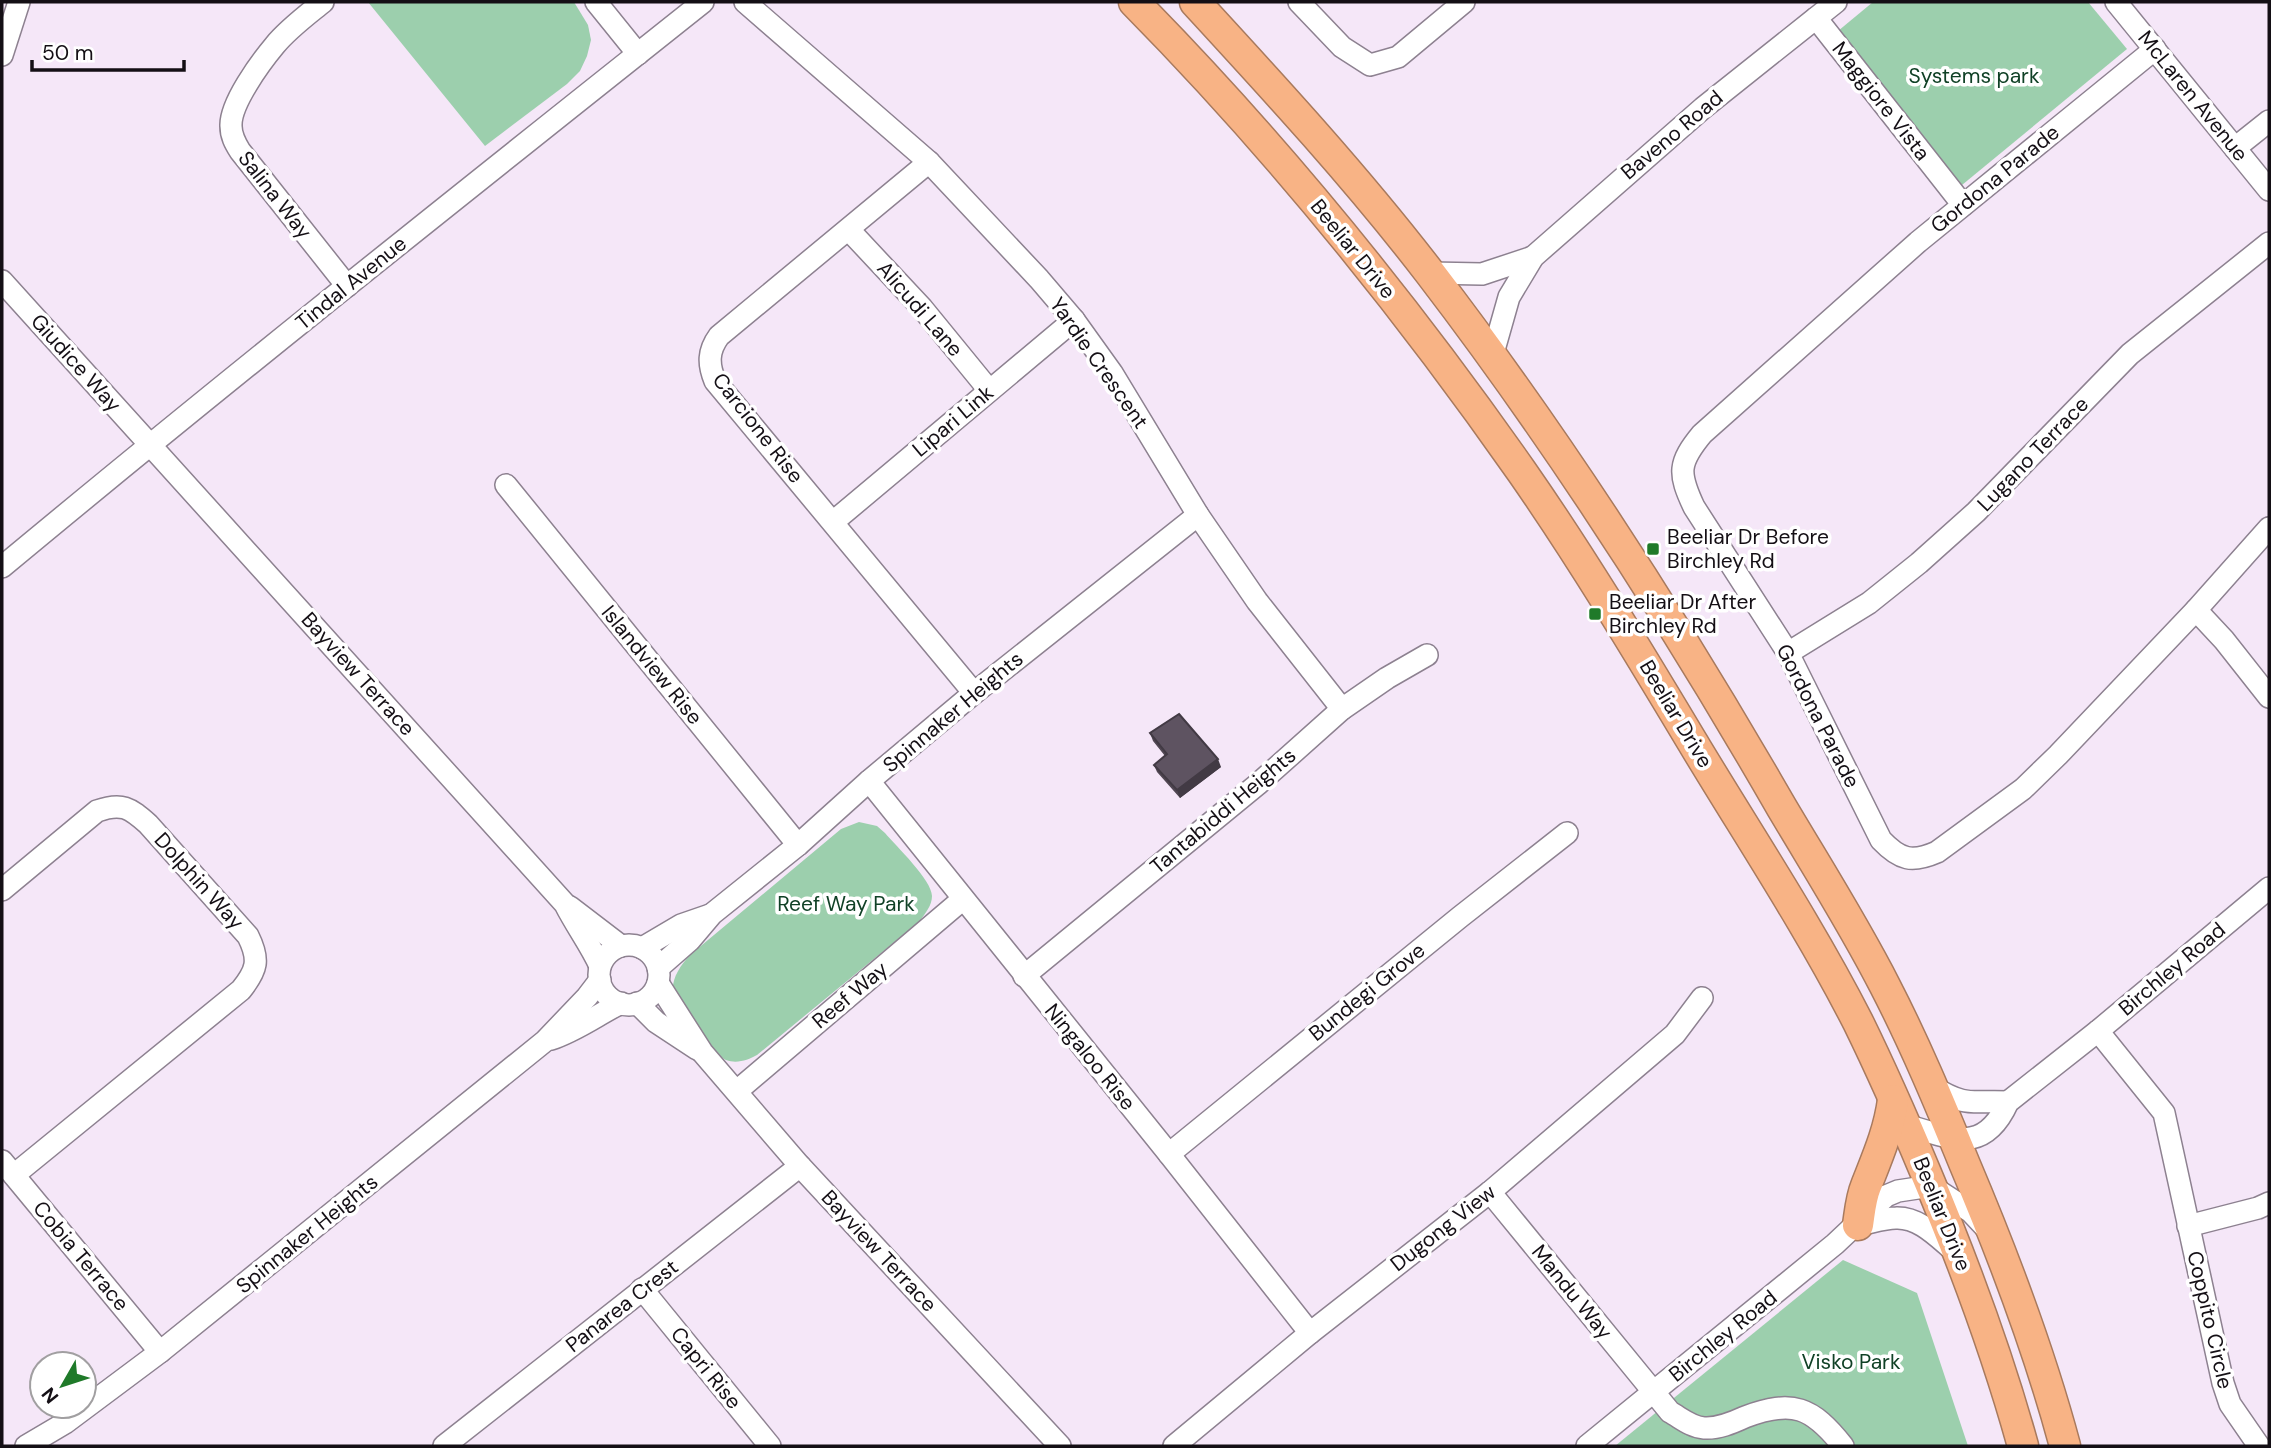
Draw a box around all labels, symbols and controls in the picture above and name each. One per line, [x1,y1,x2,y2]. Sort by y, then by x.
street label: McLaren Avenue [2132,25,2254,167]
scale bar [32,28,184,72]
street label: Maggiore Vista [1826,36,1936,166]
text: 50 m [42,39,93,67]
park label: Systems park [1909,62,2040,90]
street label: Baveno Road [1615,84,1729,186]
street label: Gordona Parade [1925,118,2065,240]
street label: Salina Way [232,145,318,245]
street label: Beeliar Drive [1304,193,1402,305]
street label: Tindal Avenue [290,230,412,336]
street label: Alicudi Lane [871,255,969,363]
street label: Yardie Crescent [1043,292,1155,434]
street label: Giudice Way [25,308,128,418]
street label: Carcione Rise [706,367,810,489]
street label: Lipari Link [907,379,1000,463]
street label: Lugano Terrace [1971,391,2095,517]
place label: Beeliar Dr Before Birchley Rd [1667,523,1829,575]
marker: Beeliar Dr Before Birchley Rd [1645,541,1661,557]
place label: Beeliar Dr After Birchley Rd [1609,588,1756,640]
street label: Islandview Rise [595,599,709,731]
street label: Bayview Terrace [295,606,421,742]
marker: Beeliar Dr After Birchley Rd [1587,606,1603,622]
street label: Gordona Parade [1770,639,1866,793]
street label: Spinnaker Heights [877,645,1029,779]
street label: Beeliar Drive [1633,655,1719,773]
street label: Tantabiddi Heights [1144,742,1302,880]
street label: Dolphin Way [148,826,250,936]
park label: Reef Way Park [777,890,915,918]
street label: Birchley Road [2113,916,2231,1022]
street label: Bundegi Grove [1303,936,1431,1048]
street label: Reef Way [806,955,894,1035]
street label: Ningaloo Rise [1038,998,1142,1116]
street label: Beeliar Drive [1906,1153,1978,1275]
street label: Spinnaker Heights [230,1168,384,1300]
street label: Dugong View [1385,1178,1501,1278]
street label: Bayview Terrace [815,1184,943,1318]
street label: Cobia Terrace [27,1195,135,1317]
street label: Mandu Way [1525,1239,1619,1345]
street label: Coppito Circle [2181,1248,2240,1392]
street label: Panarea Crest [560,1253,684,1359]
street label: Birchley Road [1663,1284,1783,1388]
street label: Capri Rise [664,1321,748,1415]
park label: Visko Park [1802,1348,1901,1376]
north arrow [28,1350,98,1420]
text: N [36,1382,64,1409]

